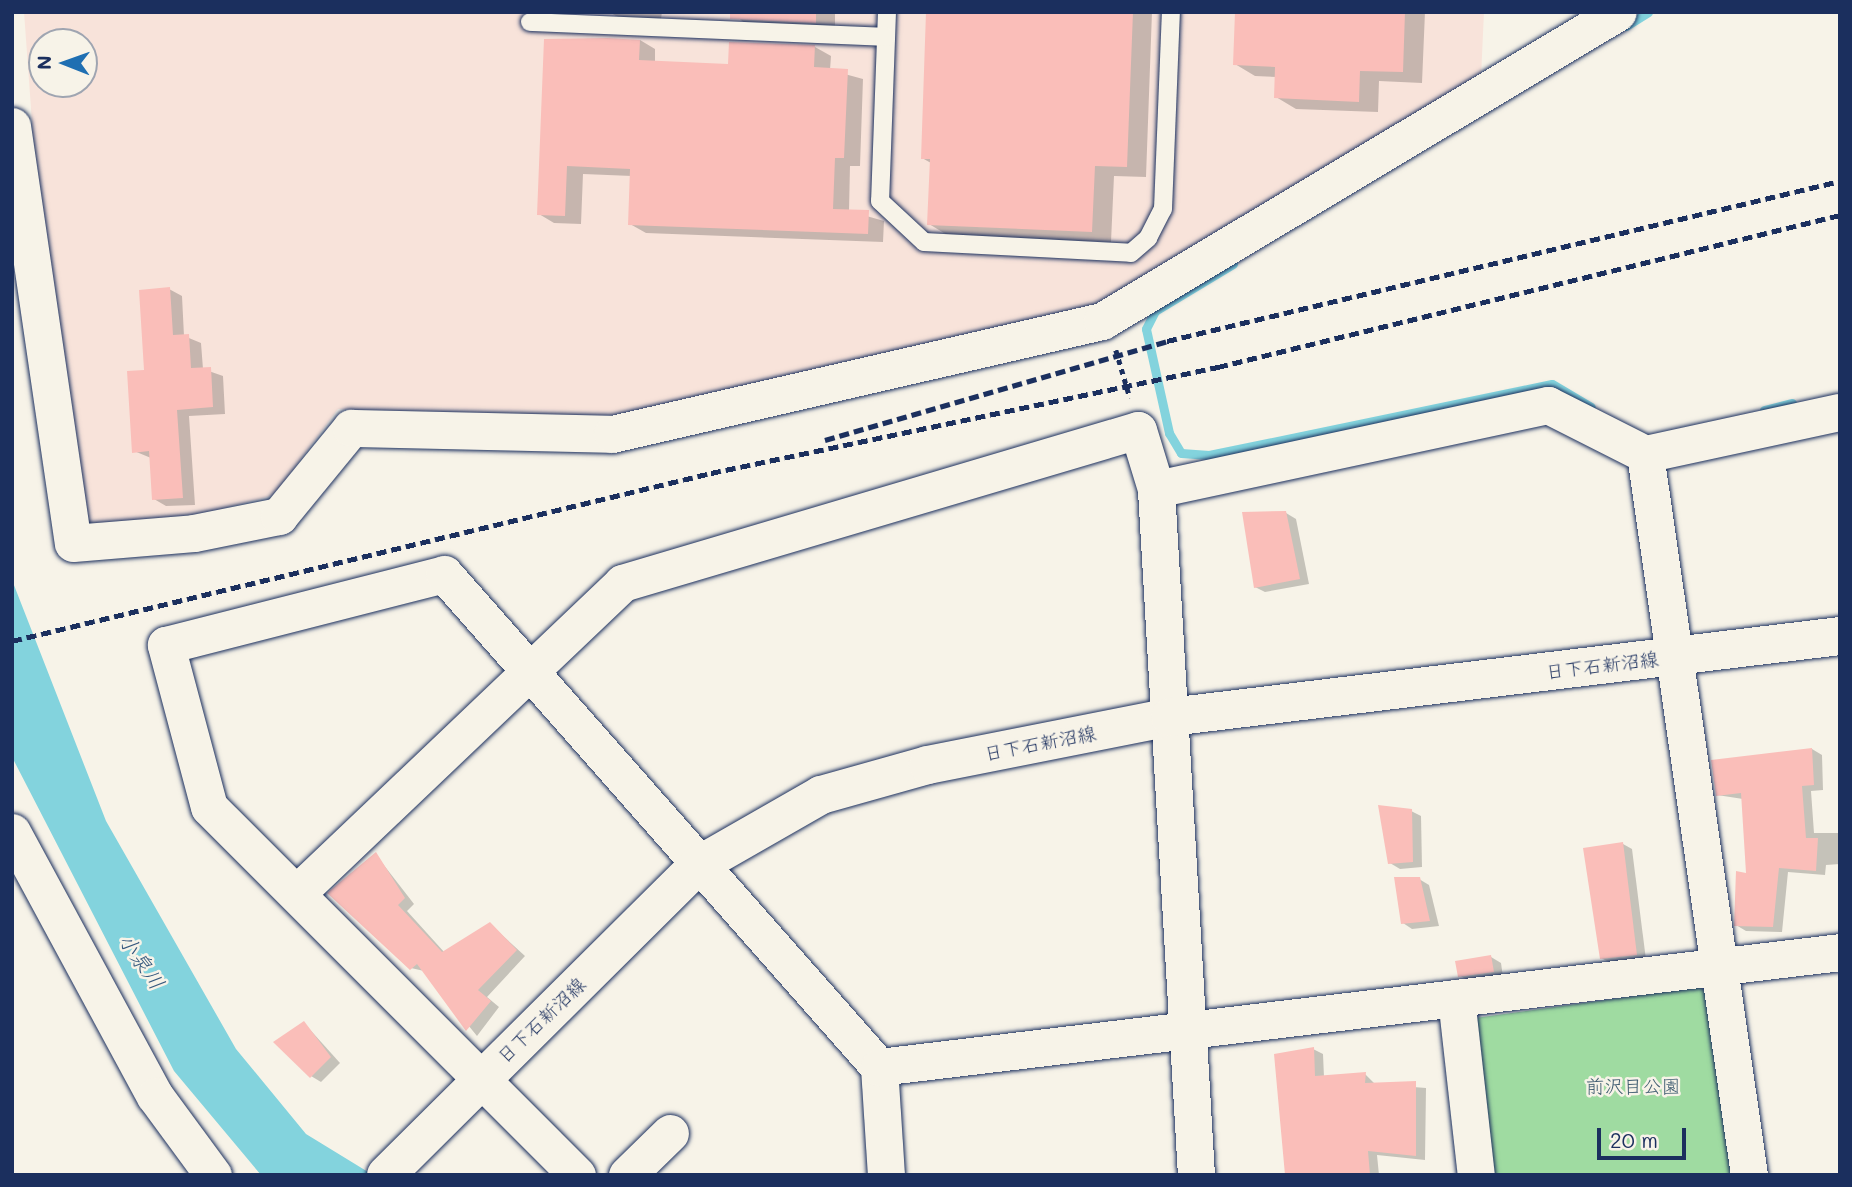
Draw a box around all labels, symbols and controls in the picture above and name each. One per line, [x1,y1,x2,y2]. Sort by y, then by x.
north arrow [28,28,98,98]
text: N [31,55,56,70]
street label: 日下石新沼線 [1544,647,1660,683]
street label: 日下石新沼線 [982,721,1098,765]
water label: 小泉川 [114,928,170,994]
street label: 日下石新沼線 [492,972,590,1068]
park label: 前沢目公園 [1586,1075,1680,1097]
scale bar [1600,1114,1689,1158]
text: 20 m [1610,1126,1658,1153]

